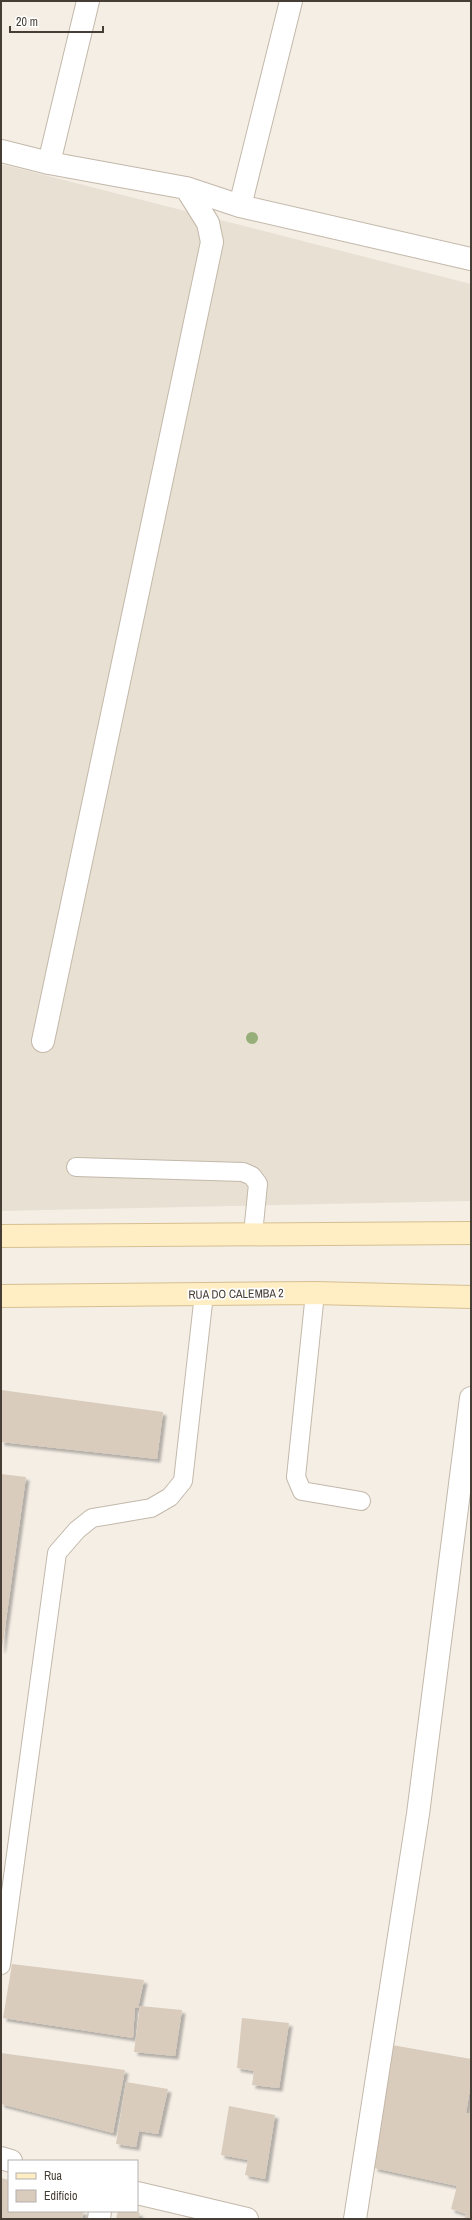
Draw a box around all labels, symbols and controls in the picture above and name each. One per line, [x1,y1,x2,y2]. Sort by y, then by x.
scale bar [10,8,103,34]
text: 20 m [16,14,38,30]
street label: RUA DO CALEMBA 2 [188,1285,284,1303]
legend [8,2160,138,2212]
text: Rua [44,2168,63,2184]
text: Edifício [44,2188,77,2204]

